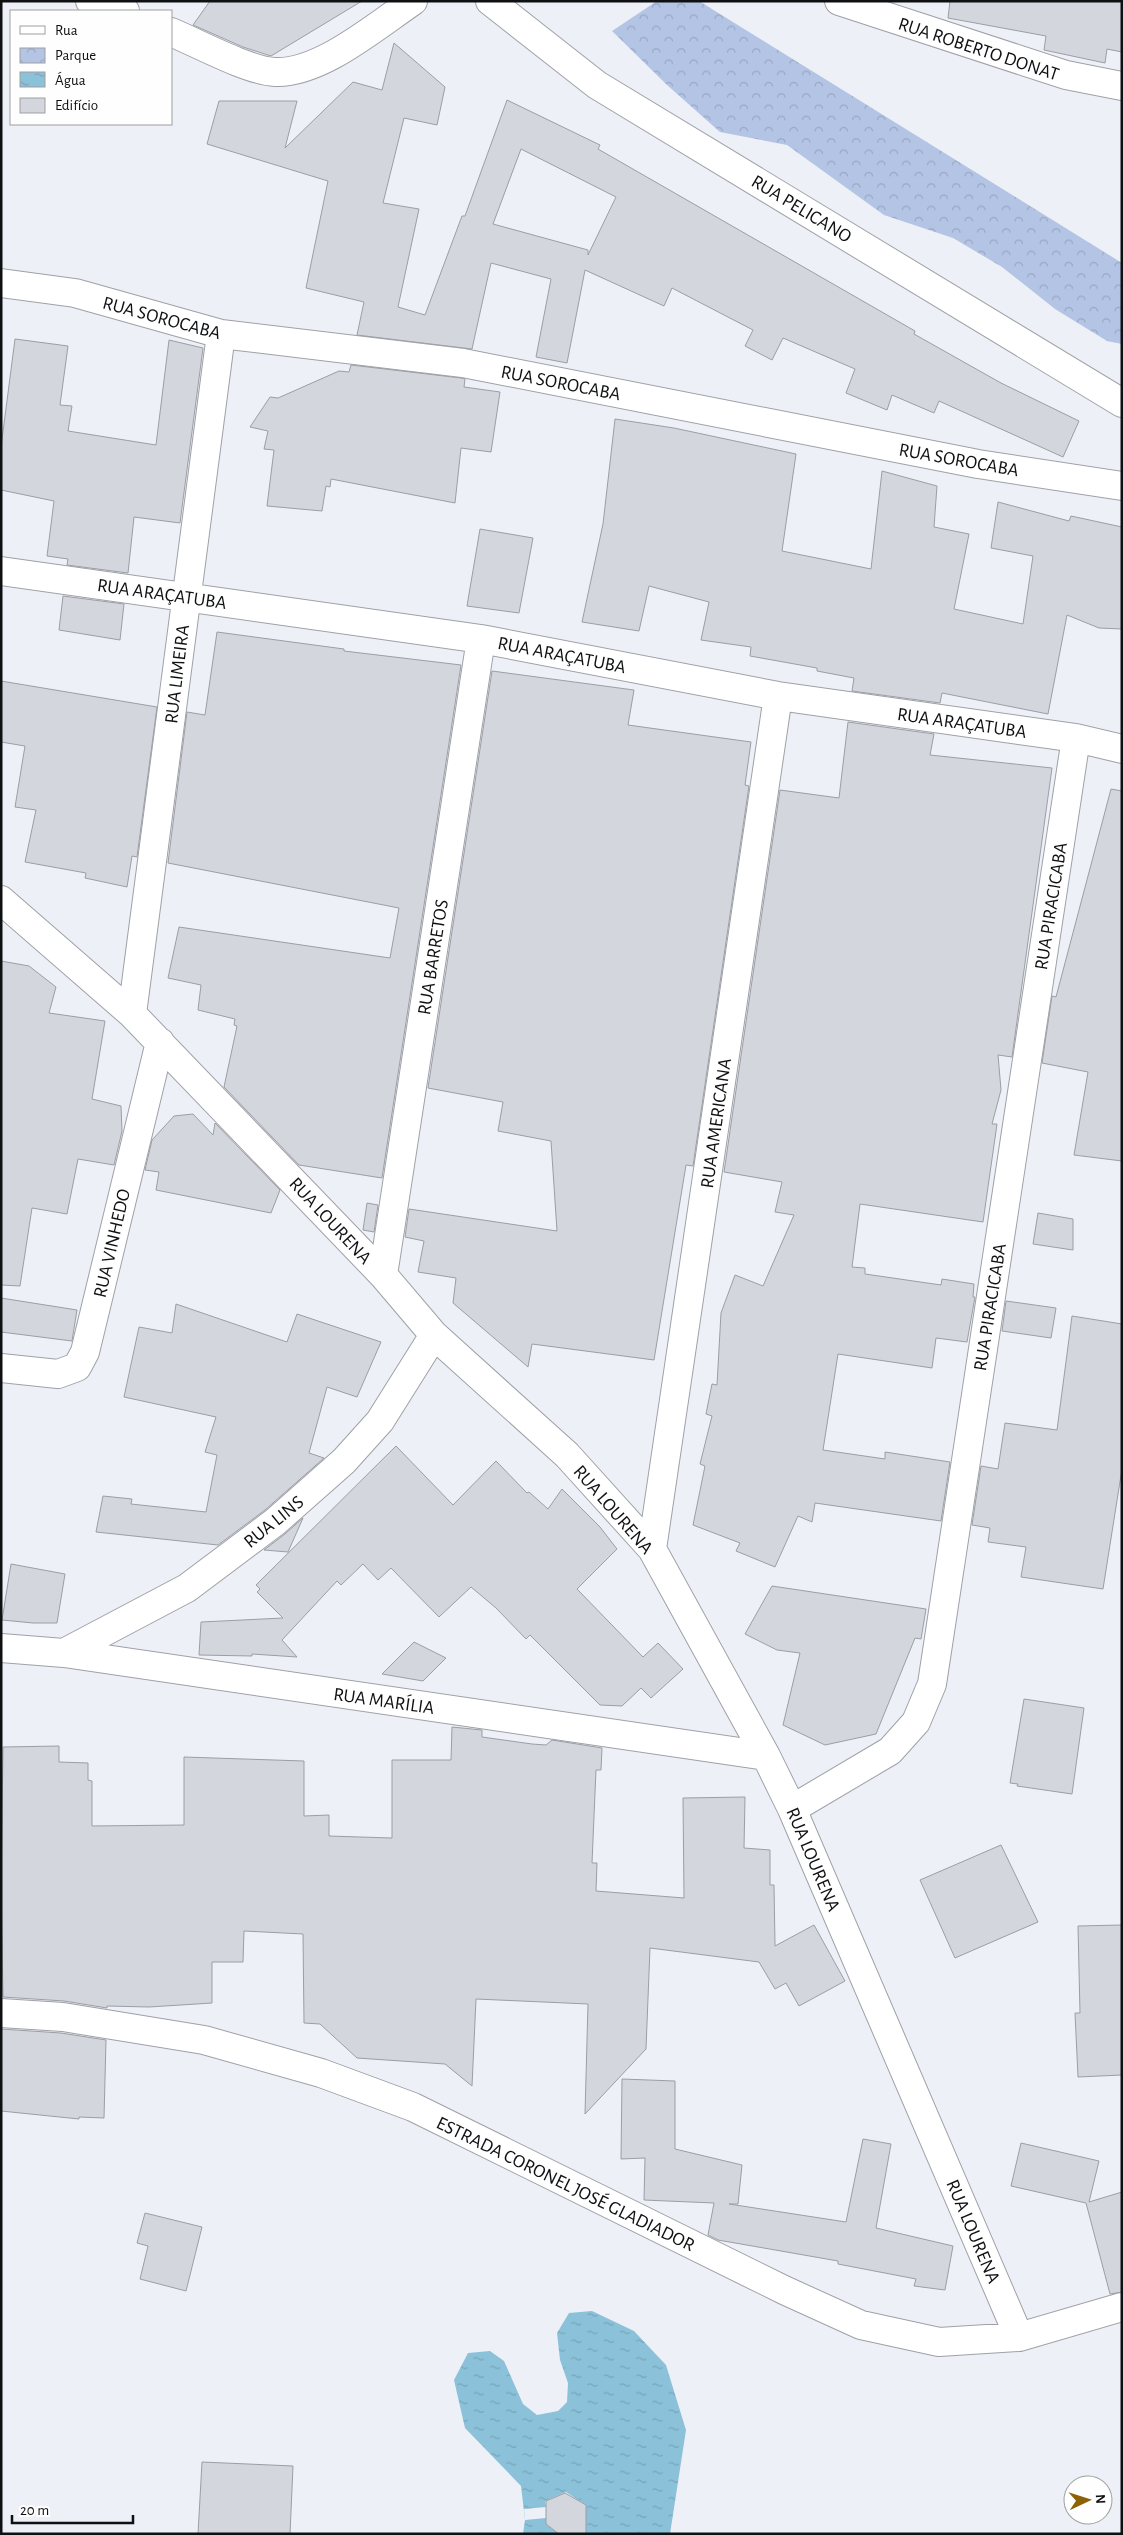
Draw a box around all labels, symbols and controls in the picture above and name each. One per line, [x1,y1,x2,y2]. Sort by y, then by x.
legend [10,10,172,125]
street label: RUA ROBERTO DONAT [896,14,1061,84]
text: Rua [55,23,78,38]
text: Parque [55,48,96,63]
text: Água [55,71,86,88]
text: Edifício [55,98,98,113]
street label: RUA PELICANO [748,172,855,247]
street label: RUA SOROCABA [101,294,223,343]
street label: RUA SOROCABA [499,363,622,404]
street label: RUA SOROCABA [897,441,1020,480]
street label: RUA ARAÇATUBA [96,576,228,613]
street label: RUA LIMEIRA [162,624,193,725]
street label: RUA ARAÇATUBA [496,634,627,677]
street label: RUA ARAÇATUBA [896,705,1028,742]
street label: RUA PIRACICABA [1032,841,1071,971]
street label: RUA BARRETOS [415,898,452,1016]
street label: RUA AMERICANA [698,1057,735,1189]
street label: RUA LOURENA [285,1174,375,1268]
street label: RUA VINHEDO [91,1187,134,1300]
street label: RUA PIRACICABA [971,1242,1010,1372]
street label: RUA LOURENA [569,1462,656,1558]
street label: RUA LINS [240,1492,307,1552]
street label: RUA MARÍLIA [332,1683,436,1718]
street label: RUA LOURENA [782,1805,843,1914]
street label: ESTRADA CORONEL JOSÉ GLADIADOR [433,2112,698,2255]
street label: RUA LOURENA [942,2177,1003,2286]
north arrow [1063,2475,1113,2525]
scale bar [12,2492,134,2524]
text: N [1093,2494,1107,2505]
text: 20 m [20,2503,49,2518]

